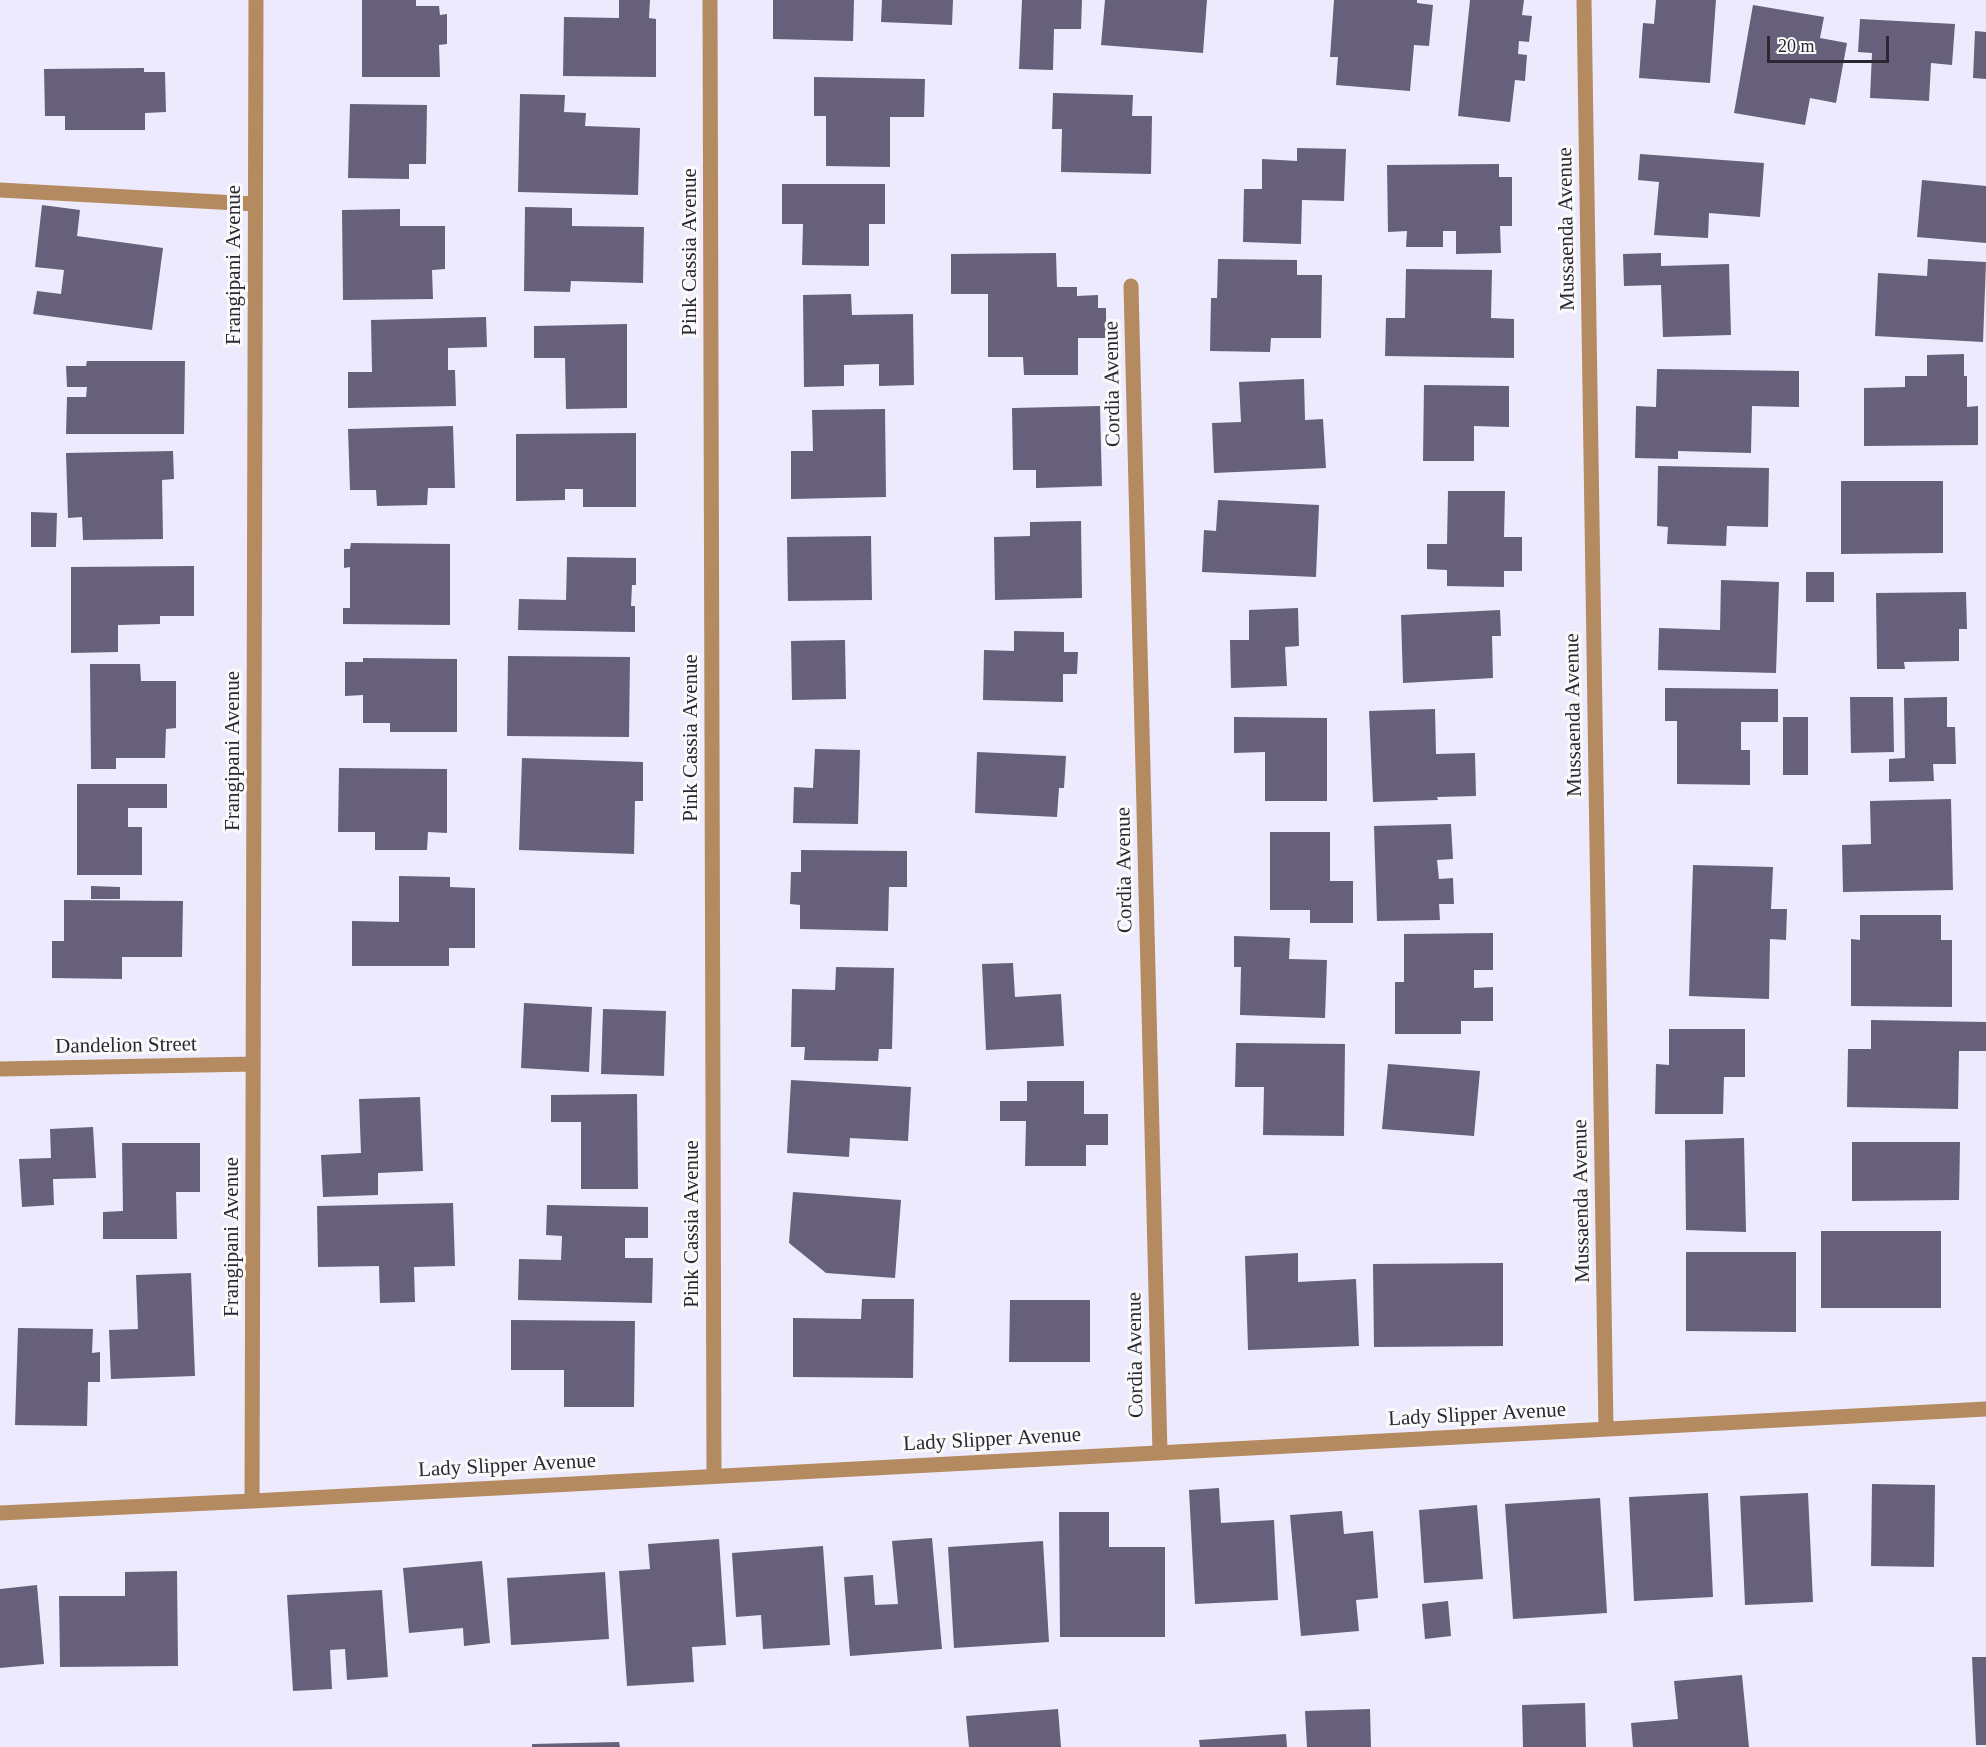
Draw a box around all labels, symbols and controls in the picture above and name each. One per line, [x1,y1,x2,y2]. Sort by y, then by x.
scale bar [1770,24,1892,62]
text: 20 m [1778,36,1815,56]
street label: Mussaenda Avenue [1553,147,1581,311]
street label: Pink Cassia Avenue [677,168,703,336]
street label: Frangipani Avenue [221,185,247,345]
street label: Cordia Avenue [1099,321,1127,447]
street label: Mussaenda Avenue [1560,633,1588,797]
street label: Pink Cassia Avenue [678,654,704,822]
street label: Frangipani Avenue [220,671,246,831]
street label: Cordia Avenue [1111,807,1139,933]
street label: Dandelion Street [55,1032,197,1060]
street label: Mussaenda Avenue [1568,1119,1596,1283]
street label: Pink Cassia Avenue [679,1140,705,1308]
street label: Frangipani Avenue [219,1157,245,1317]
street label: Cordia Avenue [1122,1292,1150,1418]
street label: Lady Slipper Avenue [1387,1398,1567,1432]
street label: Lady Slipper Avenue [902,1423,1082,1457]
street label: Lady Slipper Avenue [417,1449,597,1483]

